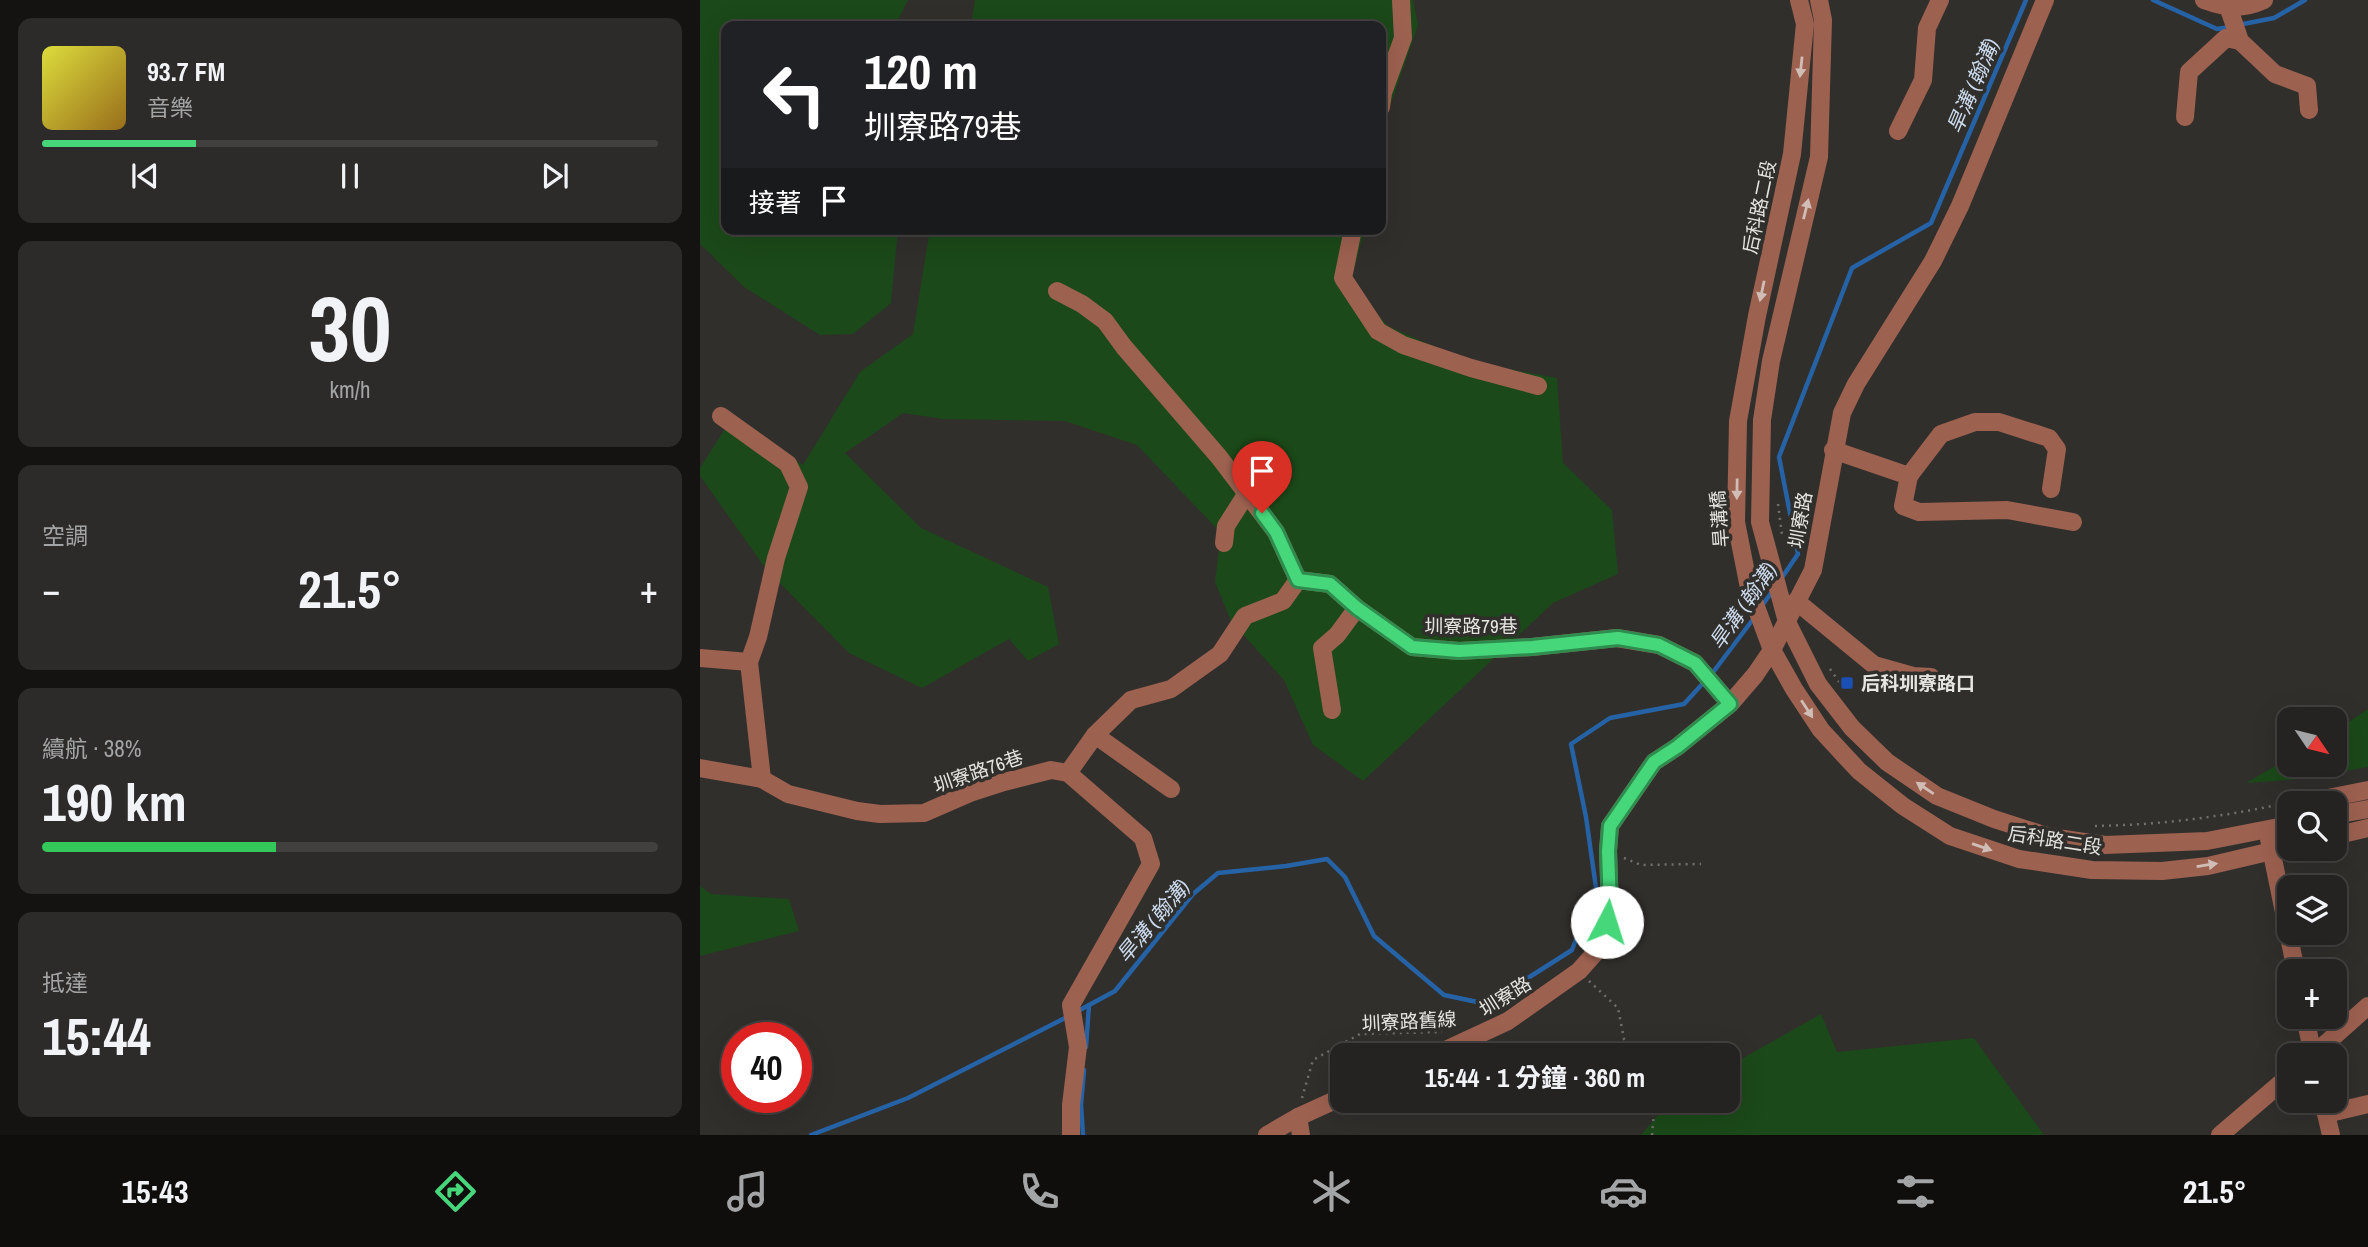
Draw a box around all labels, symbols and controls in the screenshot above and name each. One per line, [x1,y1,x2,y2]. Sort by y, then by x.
water label: 旱溝 (翰溝) [1940,34,2006,138]
text: 120 m [864,38,978,104]
icon: left [749,49,840,140]
text: 93.7 FM [147,54,225,89]
one-way arrow [1795,56,1806,78]
text: 音樂 [147,92,193,123]
text: 圳寮路79巷 [864,105,1021,148]
icon: previous [126,157,164,195]
icon: pause [331,157,369,195]
icon: next [536,157,574,195]
street label: 后科路二段 [1736,158,1782,256]
icon: arrive [815,182,853,220]
text: 接著 [749,185,801,220]
one-way arrow [1801,198,1812,220]
text: 30 [309,267,392,389]
one-way arrow [1757,280,1768,302]
text: km/h [330,374,370,405]
pin [1232,441,1292,513]
icon: arrive [1243,452,1281,490]
one-way arrow [1731,479,1742,501]
street label: 旱溝橋 [1704,490,1734,548]
street label: 圳寮路 [1782,490,1818,550]
text: 空調 [42,520,88,551]
text: 21.5° [298,554,402,624]
water label: 旱溝 (翰溝) [1702,556,1784,655]
text: − [42,564,60,615]
text: + [640,564,658,615]
street label: 圳寮路79巷 [1424,613,1518,639]
place label: 后科圳寮路口 [1861,670,1975,696]
marker: 后科圳寮路口 [1839,675,1855,691]
one-way arrow [1800,700,1814,718]
north arrow [2277,707,2347,777]
map controls [2277,707,2347,1113]
text: 續航 · 38% [42,733,141,764]
street label: 圳寮路76巷 [930,744,1026,798]
text: 190 km [42,767,187,837]
one-way arrow [1915,781,1935,794]
button: search [2277,791,2347,861]
street label: 后科路二段 [2006,820,2104,860]
one-way arrow [1972,842,1993,853]
one-way arrow [2196,859,2218,870]
water label: 旱溝 (翰溝) [1110,873,1196,969]
button: layers [2277,875,2347,945]
position arrow [1570,885,1644,959]
button: + [2277,959,2347,1029]
text: 抵達 [42,967,88,998]
street label: 圳寮路 [1474,970,1536,1022]
text: 15:44 [42,1001,151,1071]
street label: 圳寮路舊線 [1361,1006,1457,1036]
speed limit sign: 40 [721,1022,812,1113]
button: − [2277,1043,2347,1113]
text: 15:44 · 1 分鐘 · 360 m [1425,1060,1645,1095]
icon: directions [431,1167,480,1216]
icon: music [723,1167,772,1216]
icon: phone [1015,1167,1064,1216]
icon: climate [1307,1167,1356,1216]
icon: car [1599,1167,1648,1216]
icon: filters [1891,1167,1940,1216]
text: 15:43 [121,1170,189,1213]
text: 21.5° [2183,1170,2247,1213]

